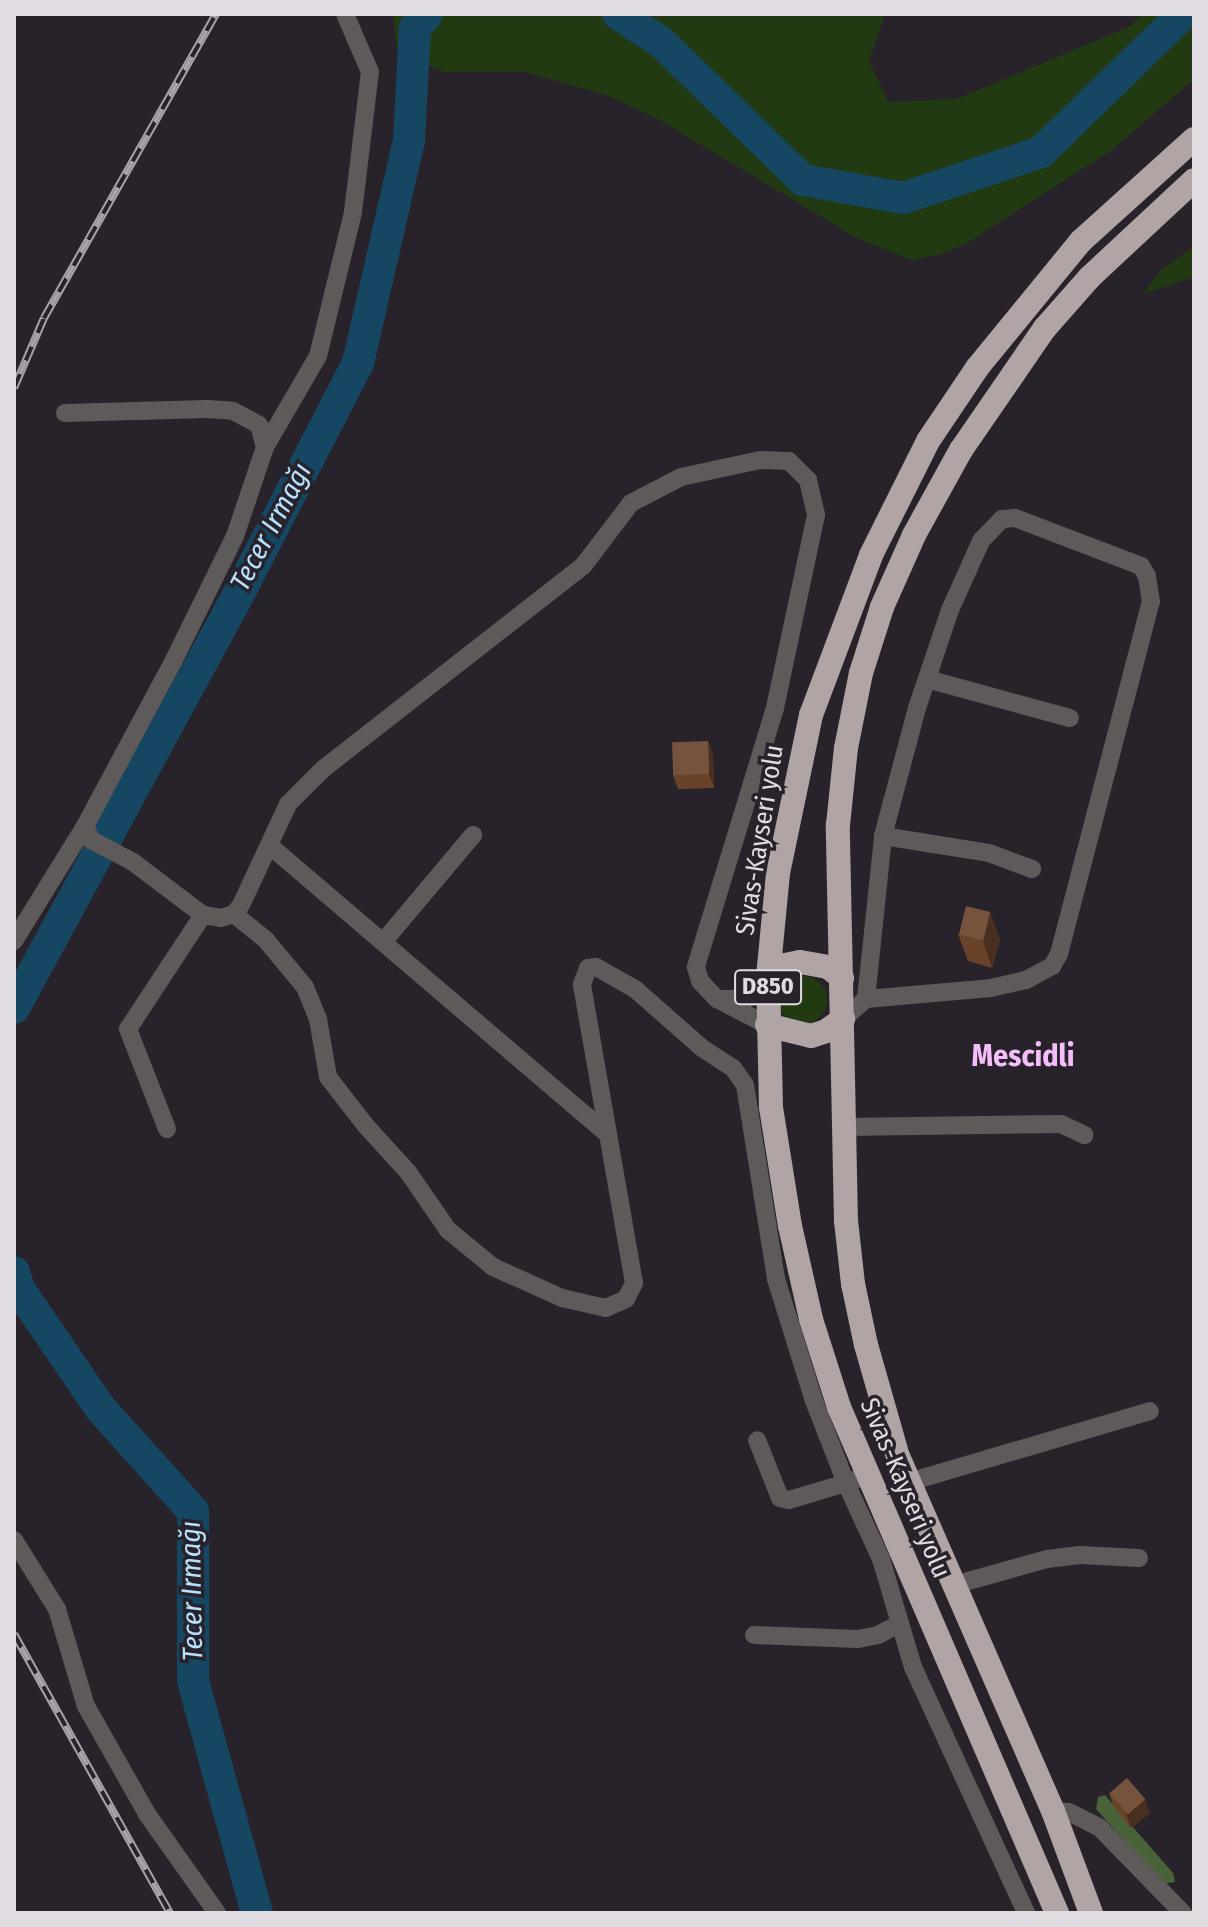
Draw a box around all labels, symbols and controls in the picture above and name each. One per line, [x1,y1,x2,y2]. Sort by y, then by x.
water label: Tecer Irmağı [223,457,319,597]
street label: Sivas-Kayseri yolu [730,743,790,937]
road number: D850 [734,967,802,1007]
district label: Mescidli [971,1038,1075,1074]
street label: Sivas-Kayseri yolu [853,1393,957,1583]
water label: Tecer Irmağı [174,1521,210,1661]

